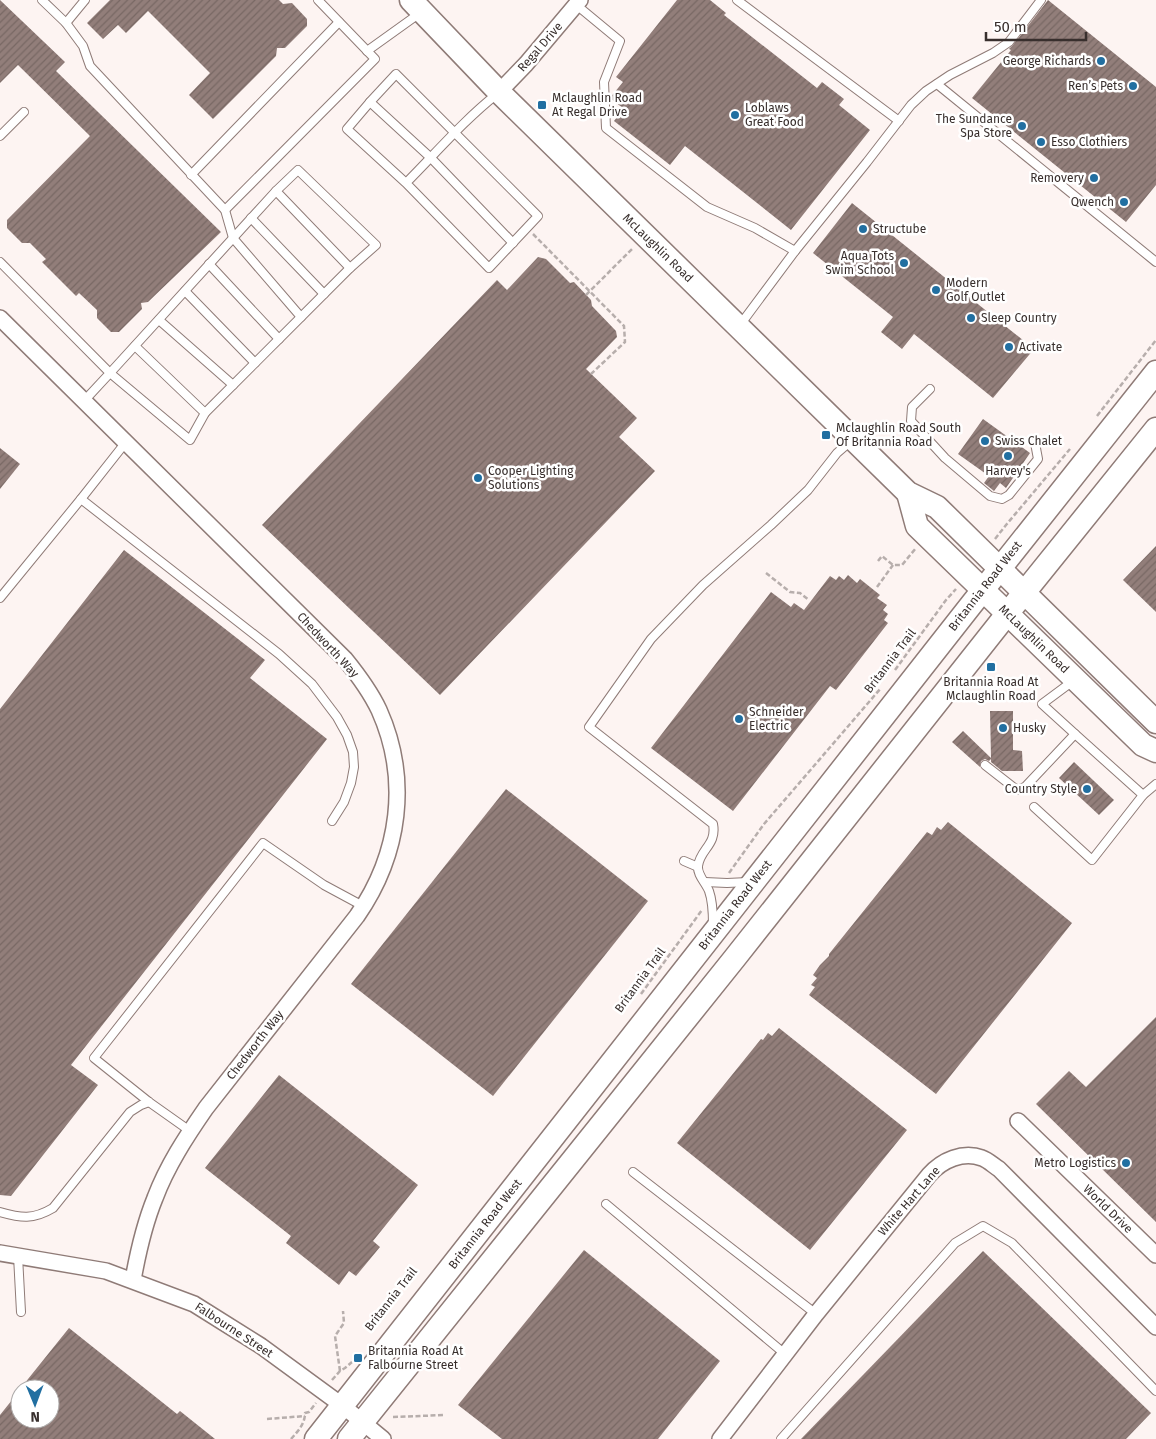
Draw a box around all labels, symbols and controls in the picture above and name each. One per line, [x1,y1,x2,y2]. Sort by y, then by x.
scale bar [986,10,1086,42]
text: 50 m [994,18,1027,36]
street label: Regal Drive [515,19,565,75]
place label: George Richards [1003,54,1091,68]
marker: George Richards [1095,55,1107,67]
place label: Ren’s Pets [1068,79,1123,93]
marker: Ren’s Pets [1127,80,1139,92]
place label: Mclaughlin Road At Regal Drive [552,91,642,119]
marker: Mclaughlin Road At Regal Drive [536,99,548,111]
place label: Loblaws Great Food [745,101,804,129]
marker: Loblaws Great Food [729,109,741,121]
place label: The Sundance Spa Store [936,112,1012,140]
marker: The Sundance Spa Store [1016,120,1028,132]
place label: Esso Clothiers [1051,135,1127,149]
marker: Esso Clothiers [1035,136,1047,148]
place label: Removery [1030,171,1084,185]
marker: Removery [1088,172,1100,184]
place label: Qwench [1071,195,1114,209]
marker: Qwench [1118,196,1130,208]
street label: McLaughlin Road [620,211,696,285]
place label: Structube [873,222,926,236]
marker: Structube [857,223,869,235]
place label: Aqua Tots Swim School [825,249,894,277]
marker: Aqua Tots Swim School [898,257,910,269]
place label: Modern Golf Outlet [946,276,1006,304]
marker: Modern Golf Outlet [930,284,942,296]
place label: Sleep Country [981,311,1057,325]
marker: Sleep Country [965,312,977,324]
place label: Activate [1019,340,1062,354]
marker: Activate [1003,341,1015,353]
place label: Mclaughlin Road South Of Britannia Road [836,421,961,449]
marker: Mclaughlin Road South Of Britannia Road [820,429,832,441]
place label: Swiss Chalet [995,434,1063,448]
marker: Swiss Chalet [979,435,991,447]
marker: Harvey's [1002,450,1014,462]
place label: Cooper Lighting Solutions [488,464,574,492]
place label: Harvey's [985,464,1031,478]
marker: Cooper Lighting Solutions [472,472,484,484]
street label: Britannia Road West [946,538,1025,634]
street label: McLaughlin Road [996,602,1072,676]
street label: Chedworth Way [294,610,362,681]
street label: Britannia Trail [861,626,919,696]
marker: Britannia Road At Mclaughlin Road [985,661,997,673]
place label: Britannia Road At Mclaughlin Road [943,675,1039,703]
place label: Schneider Electric [749,705,804,733]
marker: Schneider Electric [733,713,745,725]
place label: Husky [1013,721,1046,735]
marker: Husky [997,722,1009,734]
place label: Country Style [1005,782,1077,796]
marker: Country Style [1081,783,1093,795]
street label: Britannia Road West [696,857,775,953]
street label: Britannia Trail [612,944,668,1015]
street label: Chedworth Way [224,1008,286,1082]
place label: Metro Logistics [1034,1156,1116,1170]
marker: Metro Logistics [1120,1157,1132,1169]
street label: White Hart Lane [875,1164,943,1238]
street label: Britannia Road West [446,1176,525,1272]
street label: World Drive [1080,1182,1136,1236]
street label: Britannia Trail [362,1264,420,1334]
street label: Falbourne Street [192,1300,276,1361]
place label: Britannia Road At Falbourne Street [368,1344,464,1372]
marker: Britannia Road At Falbourne Street [352,1352,364,1364]
north arrow [10,1379,60,1429]
text: N [30,1408,40,1425]

